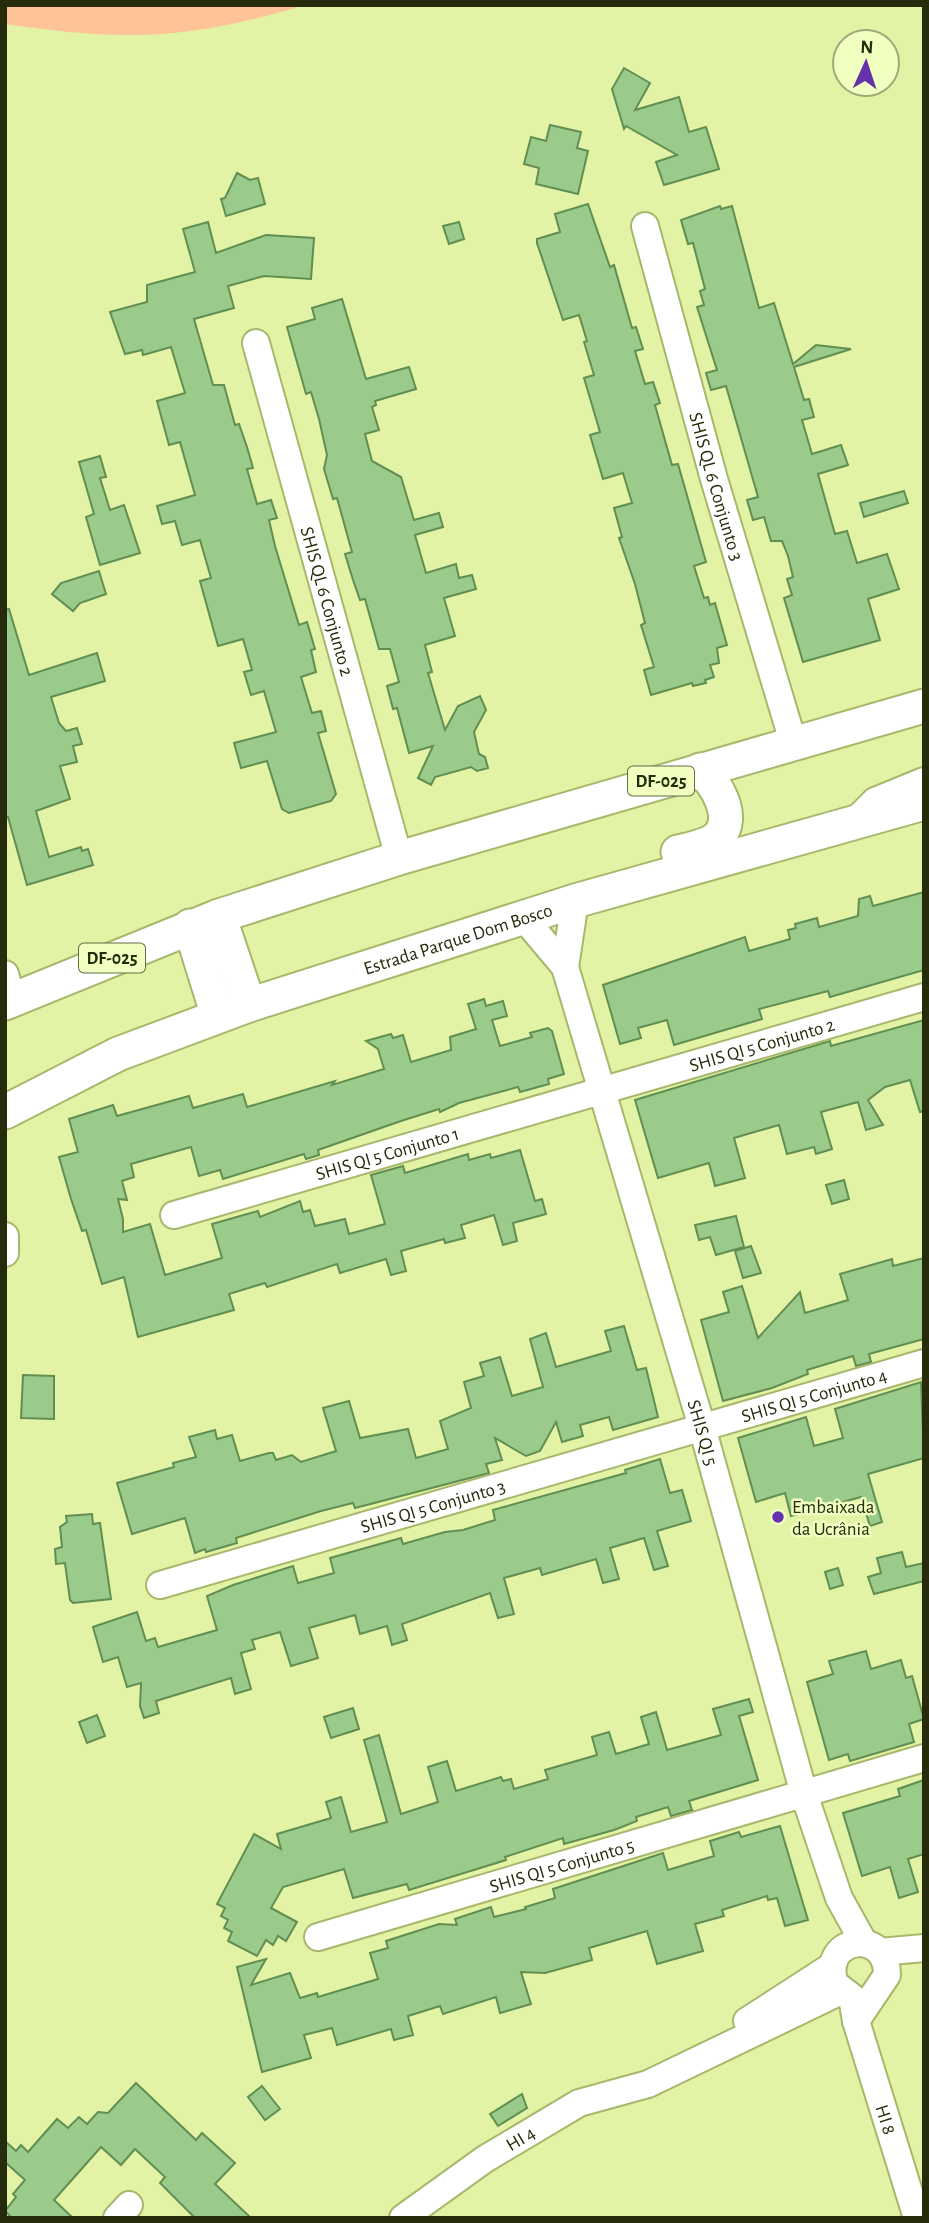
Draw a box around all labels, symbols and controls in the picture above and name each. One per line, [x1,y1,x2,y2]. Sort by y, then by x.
north arrow [831,28,901,98]
text: N [860,38,874,57]
street label: SHIS QL 6 Conjunto 3 [685,410,746,563]
street label: SHIS QL 6 Conjunto 2 [296,525,356,679]
road number: DF-025 [628,766,694,796]
street label: Estrada Parque Dom Bosco [361,901,555,979]
road number: DF-025 [79,944,145,973]
street label: SHIS QI 5 Conjunto 2 [687,1015,837,1076]
street label: SHIS QI 5 Conjunto 1 [314,1125,461,1184]
street label: SHIS QI 5 Conjunto 4 [739,1366,889,1427]
street label: SHIS QI 5 [683,1398,720,1468]
street label: SHIS QI 5 Conjunto 3 [359,1477,508,1537]
place label: Embaixada da Ucrânia [792,1498,875,1539]
marker: Embaixada da Ucrânia [770,1509,786,1525]
street label: SHIS QI 5 Conjunto 5 [488,1836,637,1897]
street label: HI 8 [871,2103,899,2137]
street label: HI 4 [503,2123,539,2155]

